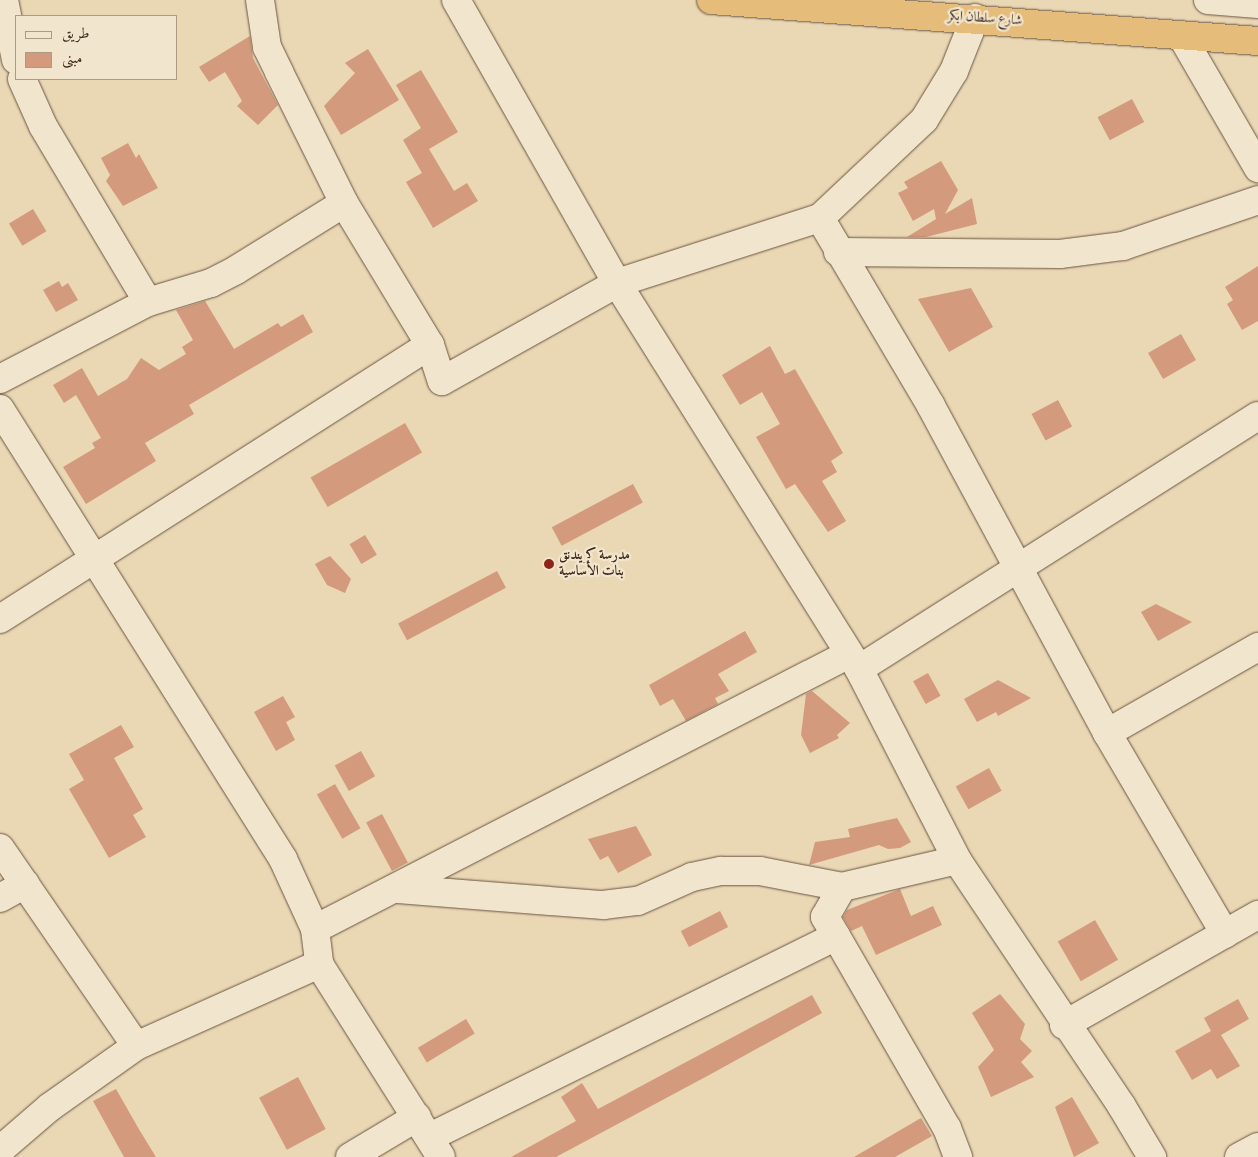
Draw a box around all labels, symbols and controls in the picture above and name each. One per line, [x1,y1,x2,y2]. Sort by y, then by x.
street label: شارع سلطان ابكر [947,8,1023,30]
legend [15,15,178,80]
text: طريق [62,24,89,45]
text: مبنى [62,49,82,70]
place label: مدرسة كريندنق بنات الأساسية [559,548,630,580]
marker: مدرسة كريندنق بنات الأساسية [543,558,555,570]

